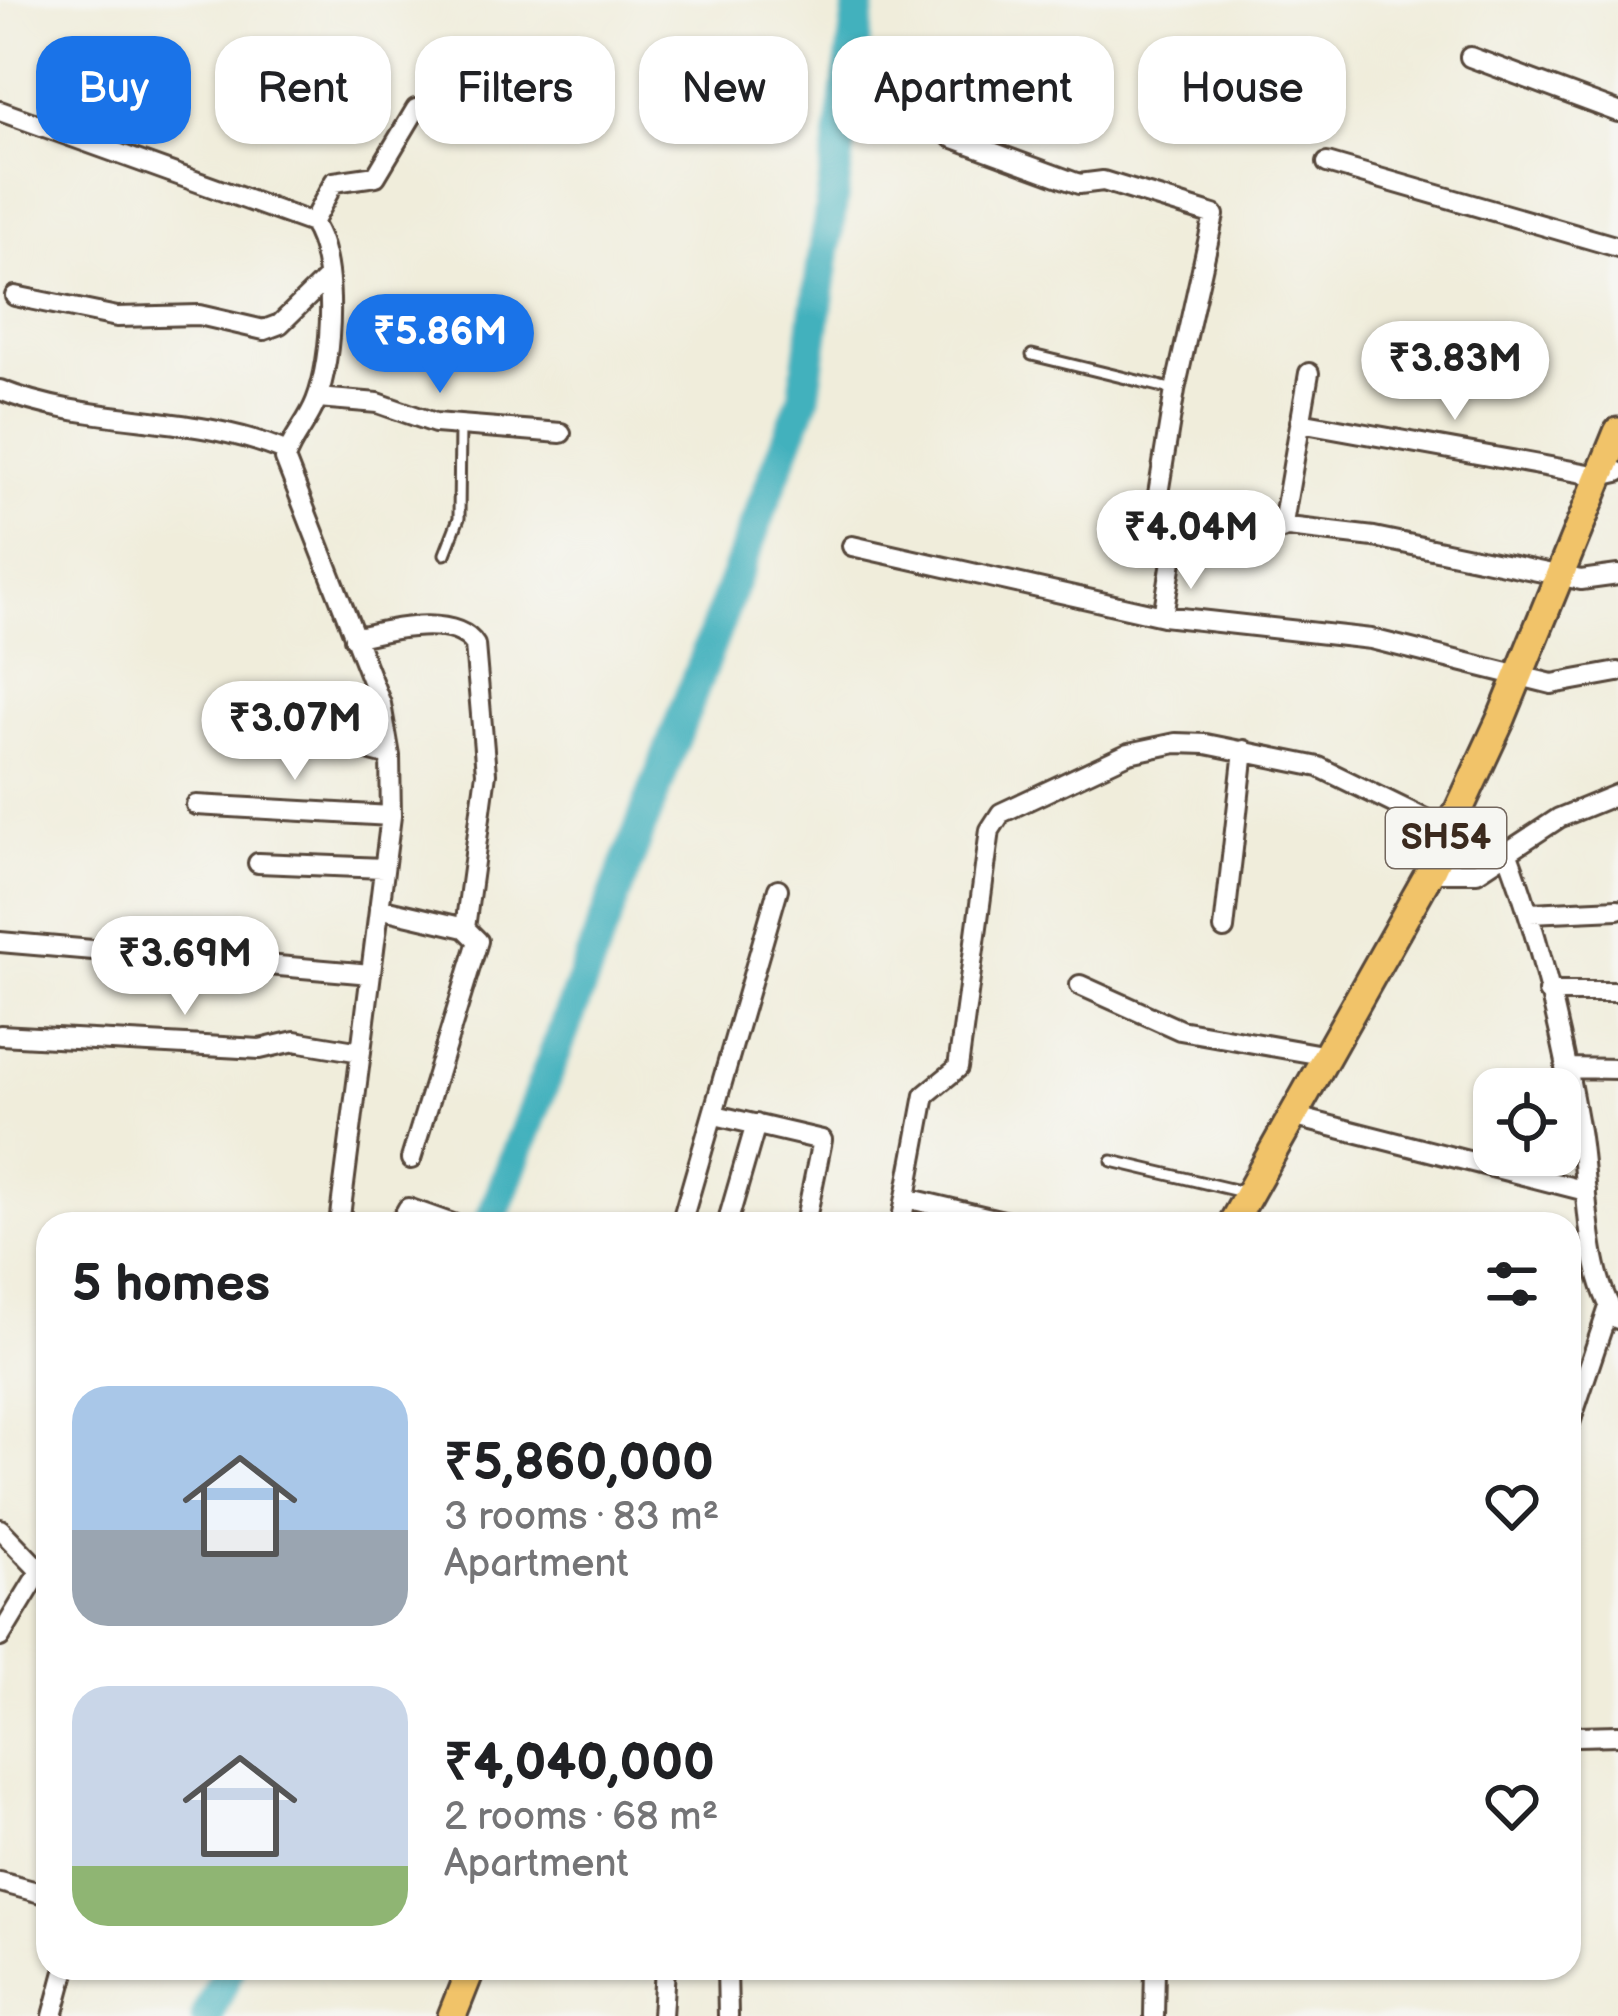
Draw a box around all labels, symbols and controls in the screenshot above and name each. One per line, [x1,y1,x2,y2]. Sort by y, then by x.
chip: Buy [36,36,191,144]
chip: Rent [215,36,391,144]
chip: Filters [415,36,615,144]
chip: New [639,36,808,144]
chip: Apartment [832,36,1114,144]
chip: House [1138,36,1346,144]
pin: ₹5.86M [342,294,538,396]
text: ₹5.86M [373,309,507,356]
pin: ₹3.83M [1357,321,1553,423]
text: ₹3.83M [1388,336,1522,383]
pin: ₹4.04M [1093,490,1289,592]
text: ₹4.04M [1124,505,1258,552]
pin: ₹3.07M [197,681,393,783]
text: ₹3.07M [228,696,362,743]
road number: SH54 [1386,808,1506,868]
pin: ₹3.69M [87,916,283,1018]
text: ₹3.69M [118,931,252,978]
map controls [1473,1068,1581,1176]
button: locate [1473,1068,1581,1176]
icon: filters [1479,1251,1545,1317]
text: 5 homes [72,1254,270,1315]
text: ₹5,860,000 [444,1433,714,1494]
icon: home [168,1434,312,1578]
icon: heart [1479,1473,1545,1539]
text: 3 rooms · 83 m² [444,1494,719,1541]
text: Apartment [444,1541,628,1588]
text: ₹4,040,000 [444,1733,715,1794]
icon: home [168,1734,312,1878]
icon: heart [1479,1773,1545,1839]
text: 2 rooms · 68 m² [444,1794,718,1841]
text: Apartment [444,1841,628,1888]

